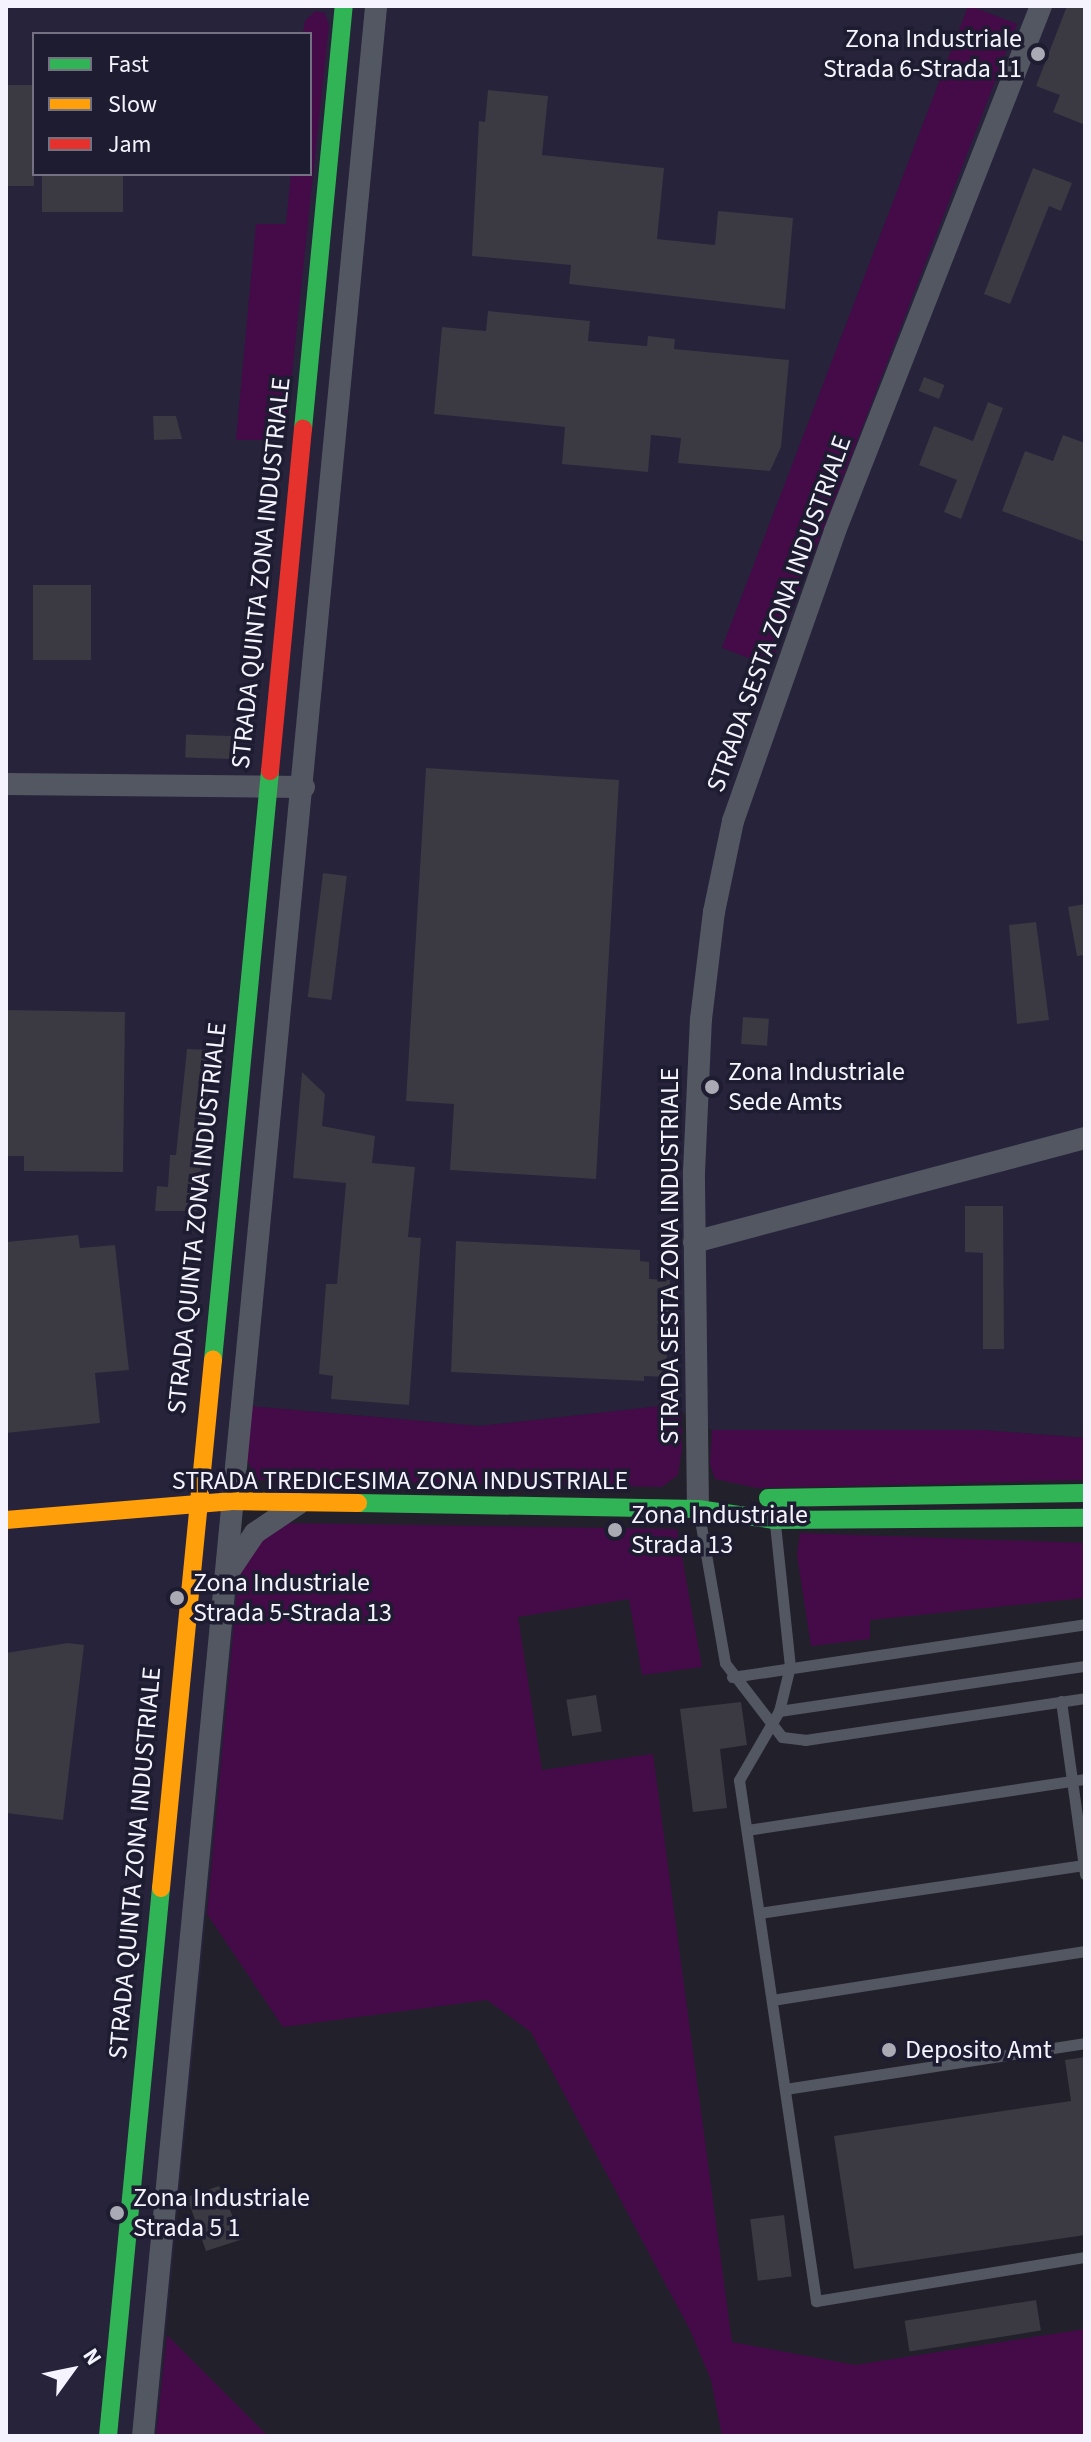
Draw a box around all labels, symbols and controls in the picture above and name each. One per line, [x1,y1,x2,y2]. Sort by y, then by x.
place label: Zona Industriale Strada 6-Strada 11 [823,23,1022,84]
legend [32,32,312,176]
marker: Zona Industriale Strada 6-Strada 11 [1029,45,1047,63]
text: Fast [108,47,149,82]
text: Slow [108,87,157,122]
text: Jam [108,127,152,162]
street label: STRADA QUINTA ZONA INDUSTRIALE [225,376,297,770]
street label: STRADA SESTA ZONA INDUSTRIALE [700,432,858,796]
street label: STRADA QUINTA ZONA INDUSTRIALE [161,1021,233,1415]
place label: Zona Industriale Sede Amts [728,1056,905,1118]
street label: STRADA SESTA ZONA INDUSTRIALE [654,1068,686,1444]
marker: Zona Industriale Sede Amts [703,1078,721,1096]
street label: STRADA TREDICESIMA ZONA INDUSTRIALE [172,1465,628,1497]
place label: Zona Industriale Strada 13 [631,1499,808,1560]
marker: Zona Industriale Strada 13 [606,1521,624,1539]
place label: Zona Industriale Strada 5-Strada 13 [193,1567,392,1628]
marker: Zona Industriale Strada 5-Strada 13 [168,1589,186,1607]
street label: STRADA QUINTA ZONA INDUSTRIALE [102,1666,168,2060]
place label: Deposito Amt [905,2034,1052,2066]
marker: Deposito Amt [880,2041,898,2059]
place label: Zona Industriale Strada 5 1 [133,2182,310,2244]
marker: Zona Industriale Strada 5 1 [108,2204,126,2222]
north arrow [32,2330,112,2410]
text: N [75,2342,110,2372]

